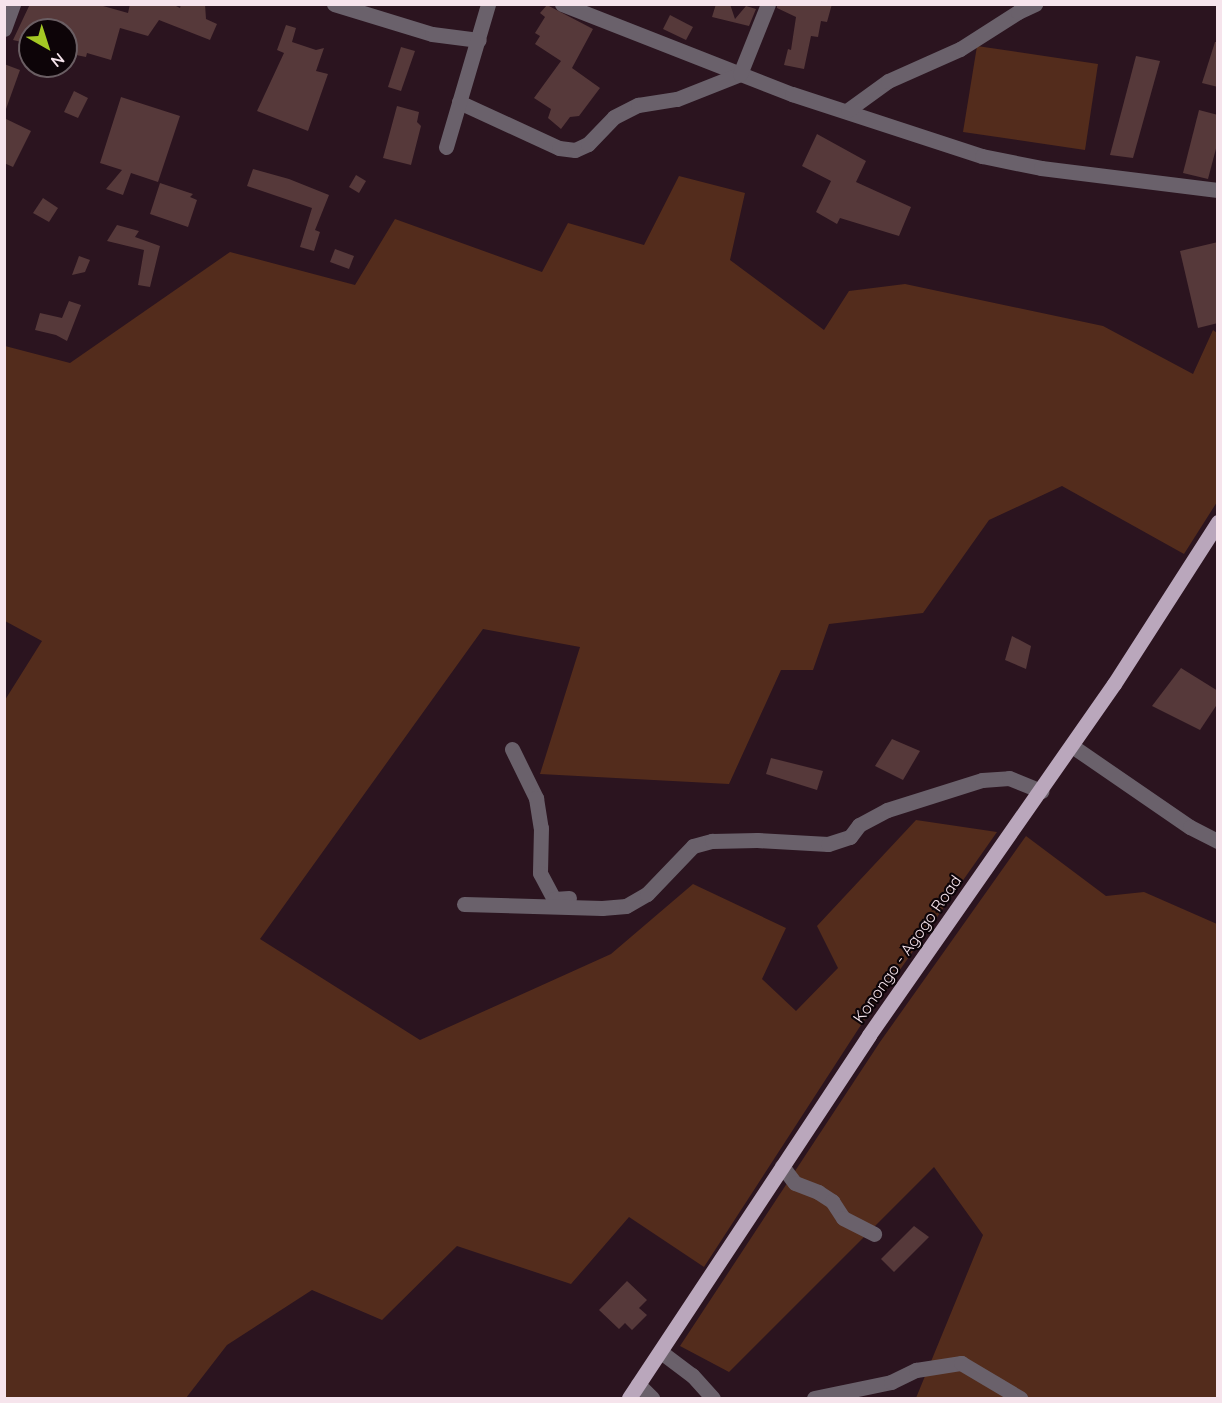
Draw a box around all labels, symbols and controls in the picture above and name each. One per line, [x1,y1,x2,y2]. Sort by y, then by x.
north arrow [18,18,78,78]
text: N [47,49,69,72]
street label: Konongo - Agogo Road [849,872,965,1026]

